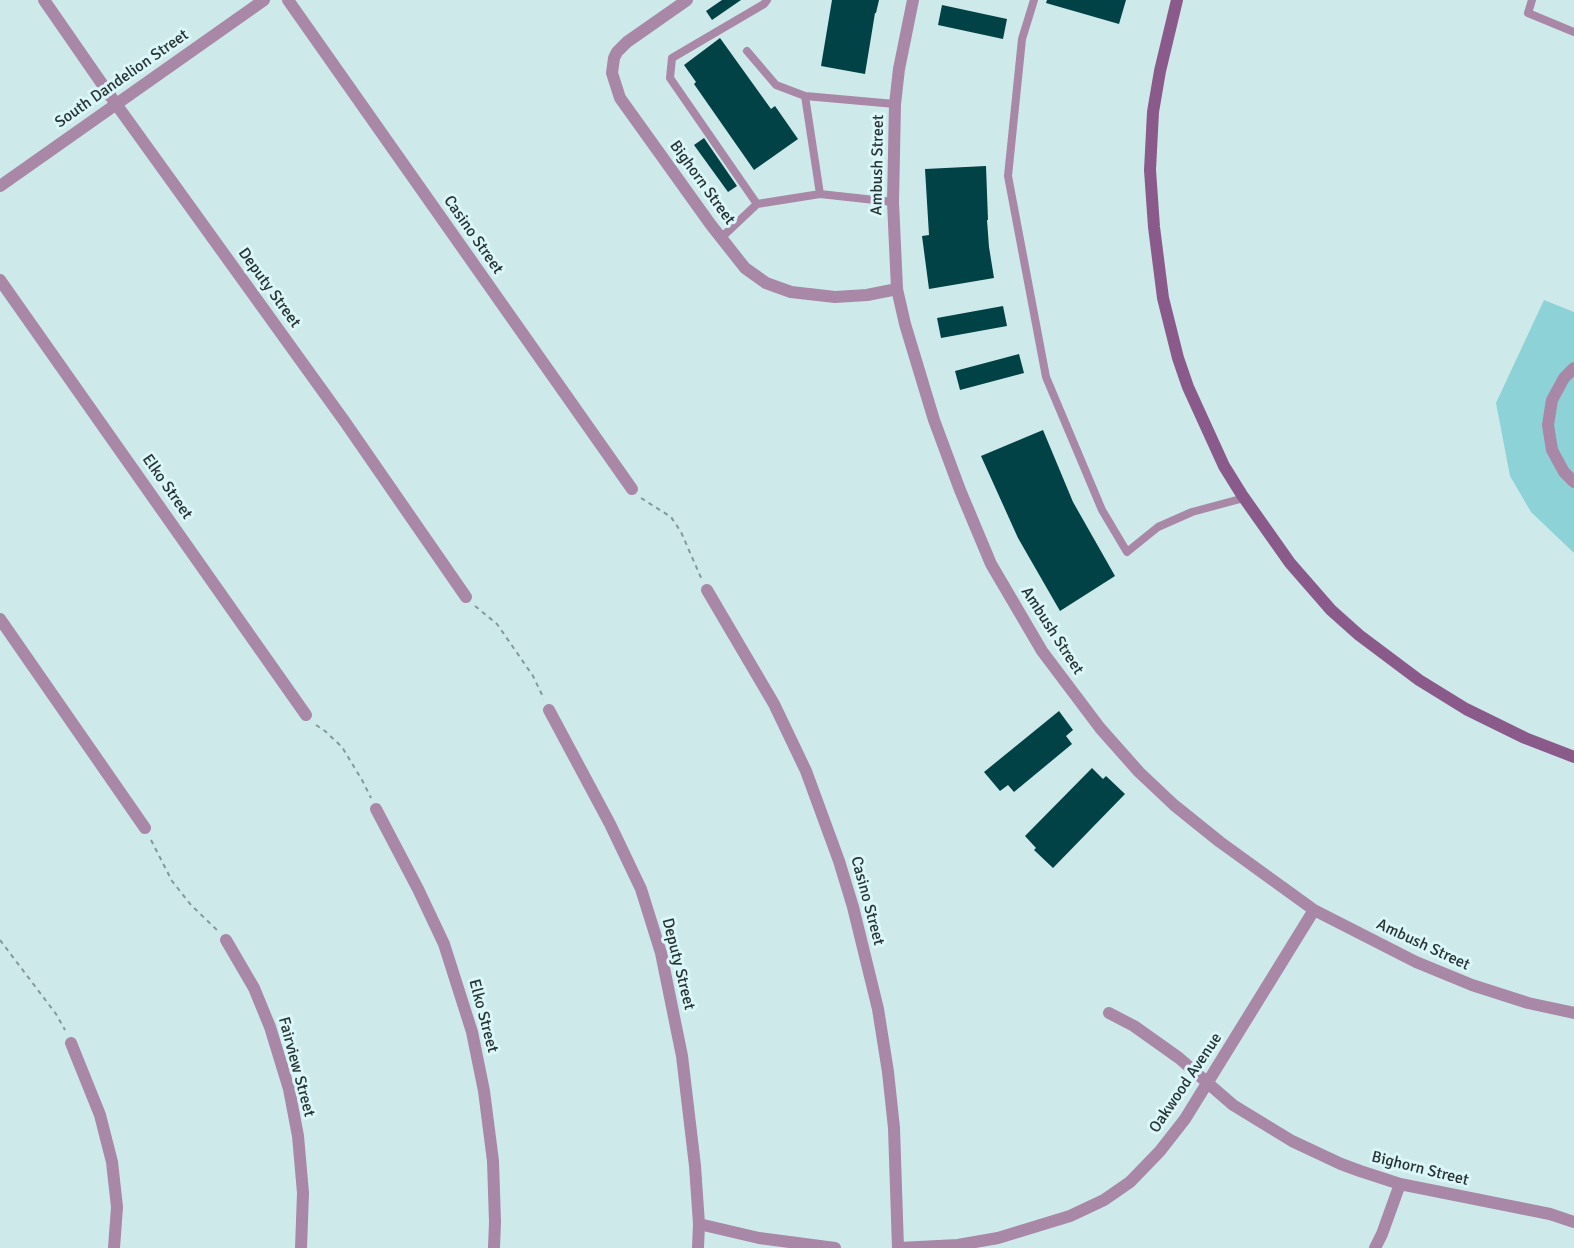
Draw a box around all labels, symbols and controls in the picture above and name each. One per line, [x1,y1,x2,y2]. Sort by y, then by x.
street label: South Dandelion Street [52,26,192,132]
street label: Ambush Street [868,115,888,215]
street label: Bighorn Street [665,137,739,229]
street label: Casino Street [439,192,507,278]
street label: Deputy Street [234,244,304,332]
street label: Elko Street [138,451,196,523]
street label: Ambush Street [1017,584,1087,678]
street label: Casino Street [846,854,888,948]
street label: Ambush Street [1373,915,1473,975]
street label: Deputy Street [657,916,699,1012]
street label: Elko Street [464,977,502,1055]
street label: Fairview Street [273,1015,319,1119]
street label: Oakwood Avenue [1145,1029,1227,1137]
street label: Bighorn Street [1369,1148,1471,1190]

